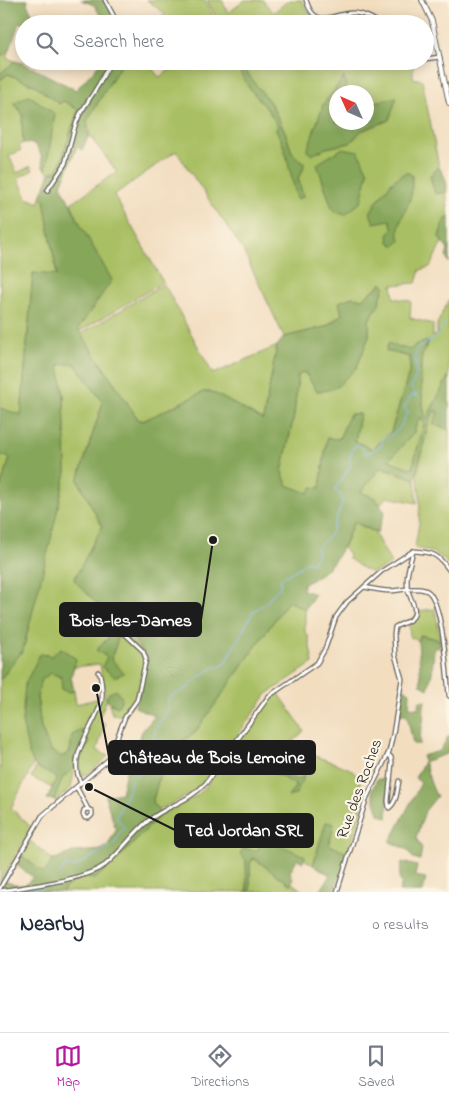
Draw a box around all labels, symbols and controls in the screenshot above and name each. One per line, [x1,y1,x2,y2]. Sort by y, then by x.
search box [15,15,434,70]
icon: search [33,29,61,57]
text: Search here [73,29,164,56]
north arrow [329,85,374,130]
callout: Bois-les-Dames [60,603,201,636]
text: Bois-les-Dames [69,609,192,635]
street label: Rue des Roches [331,736,389,842]
callout: Château de Bois Lemoine [109,741,315,774]
text: Château de Bois Lemoine [119,746,306,772]
callout: Ted Jordan SRL [175,814,313,847]
text: Ted Jordan SRL [185,819,303,845]
text: Nearby [20,910,84,940]
text: 0 results [373,913,429,937]
tab: Map [54,1042,82,1093]
tab: Directions [191,1042,249,1093]
tab: Saved [358,1042,395,1093]

